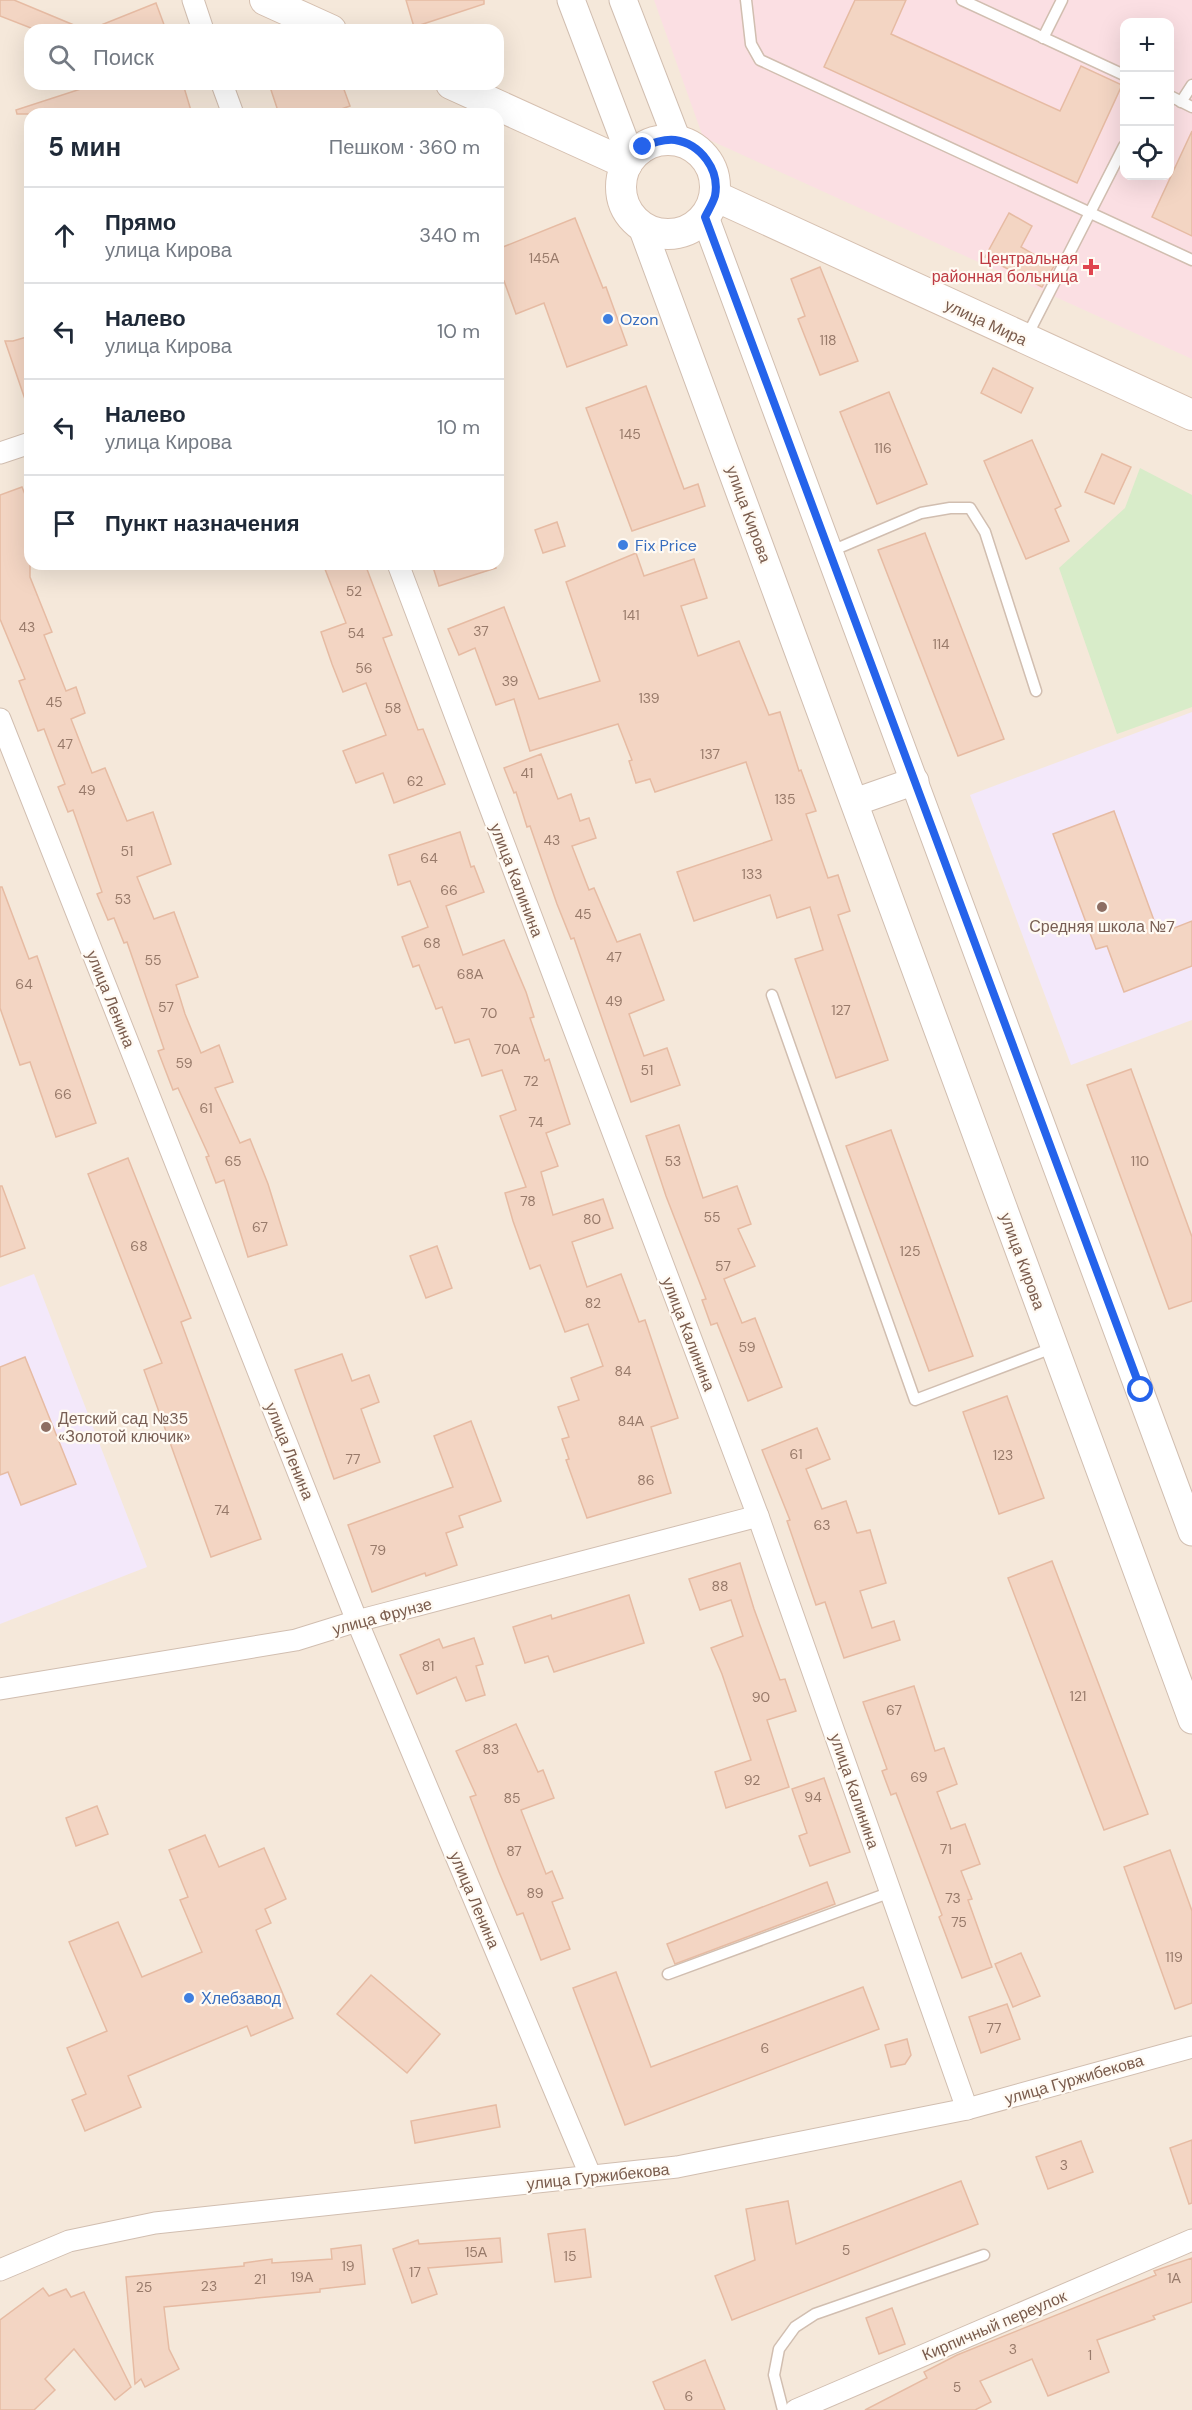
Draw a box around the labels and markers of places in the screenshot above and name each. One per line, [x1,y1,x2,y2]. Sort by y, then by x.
place label: Центральная районная больница [932,248,1078,287]
marker: Центральная районная больница [1082,258,1100,276]
place label: Ozon [620,309,658,330]
marker: Ozon [601,312,615,326]
place label: Fix Price [635,535,697,556]
marker: Fix Price [616,538,630,552]
marker: Средняя школа №7 [1095,900,1109,914]
place label: Средняя школа №7 [1029,916,1175,937]
place label: Детский сад №35 «Золотой ключик» [58,1408,190,1447]
marker: Детский сад №35 «Золотой ключик» [39,1420,53,1434]
place label: Хлебзавод [201,1988,282,2009]
marker: Хлебзавод [182,1991,196,2005]

